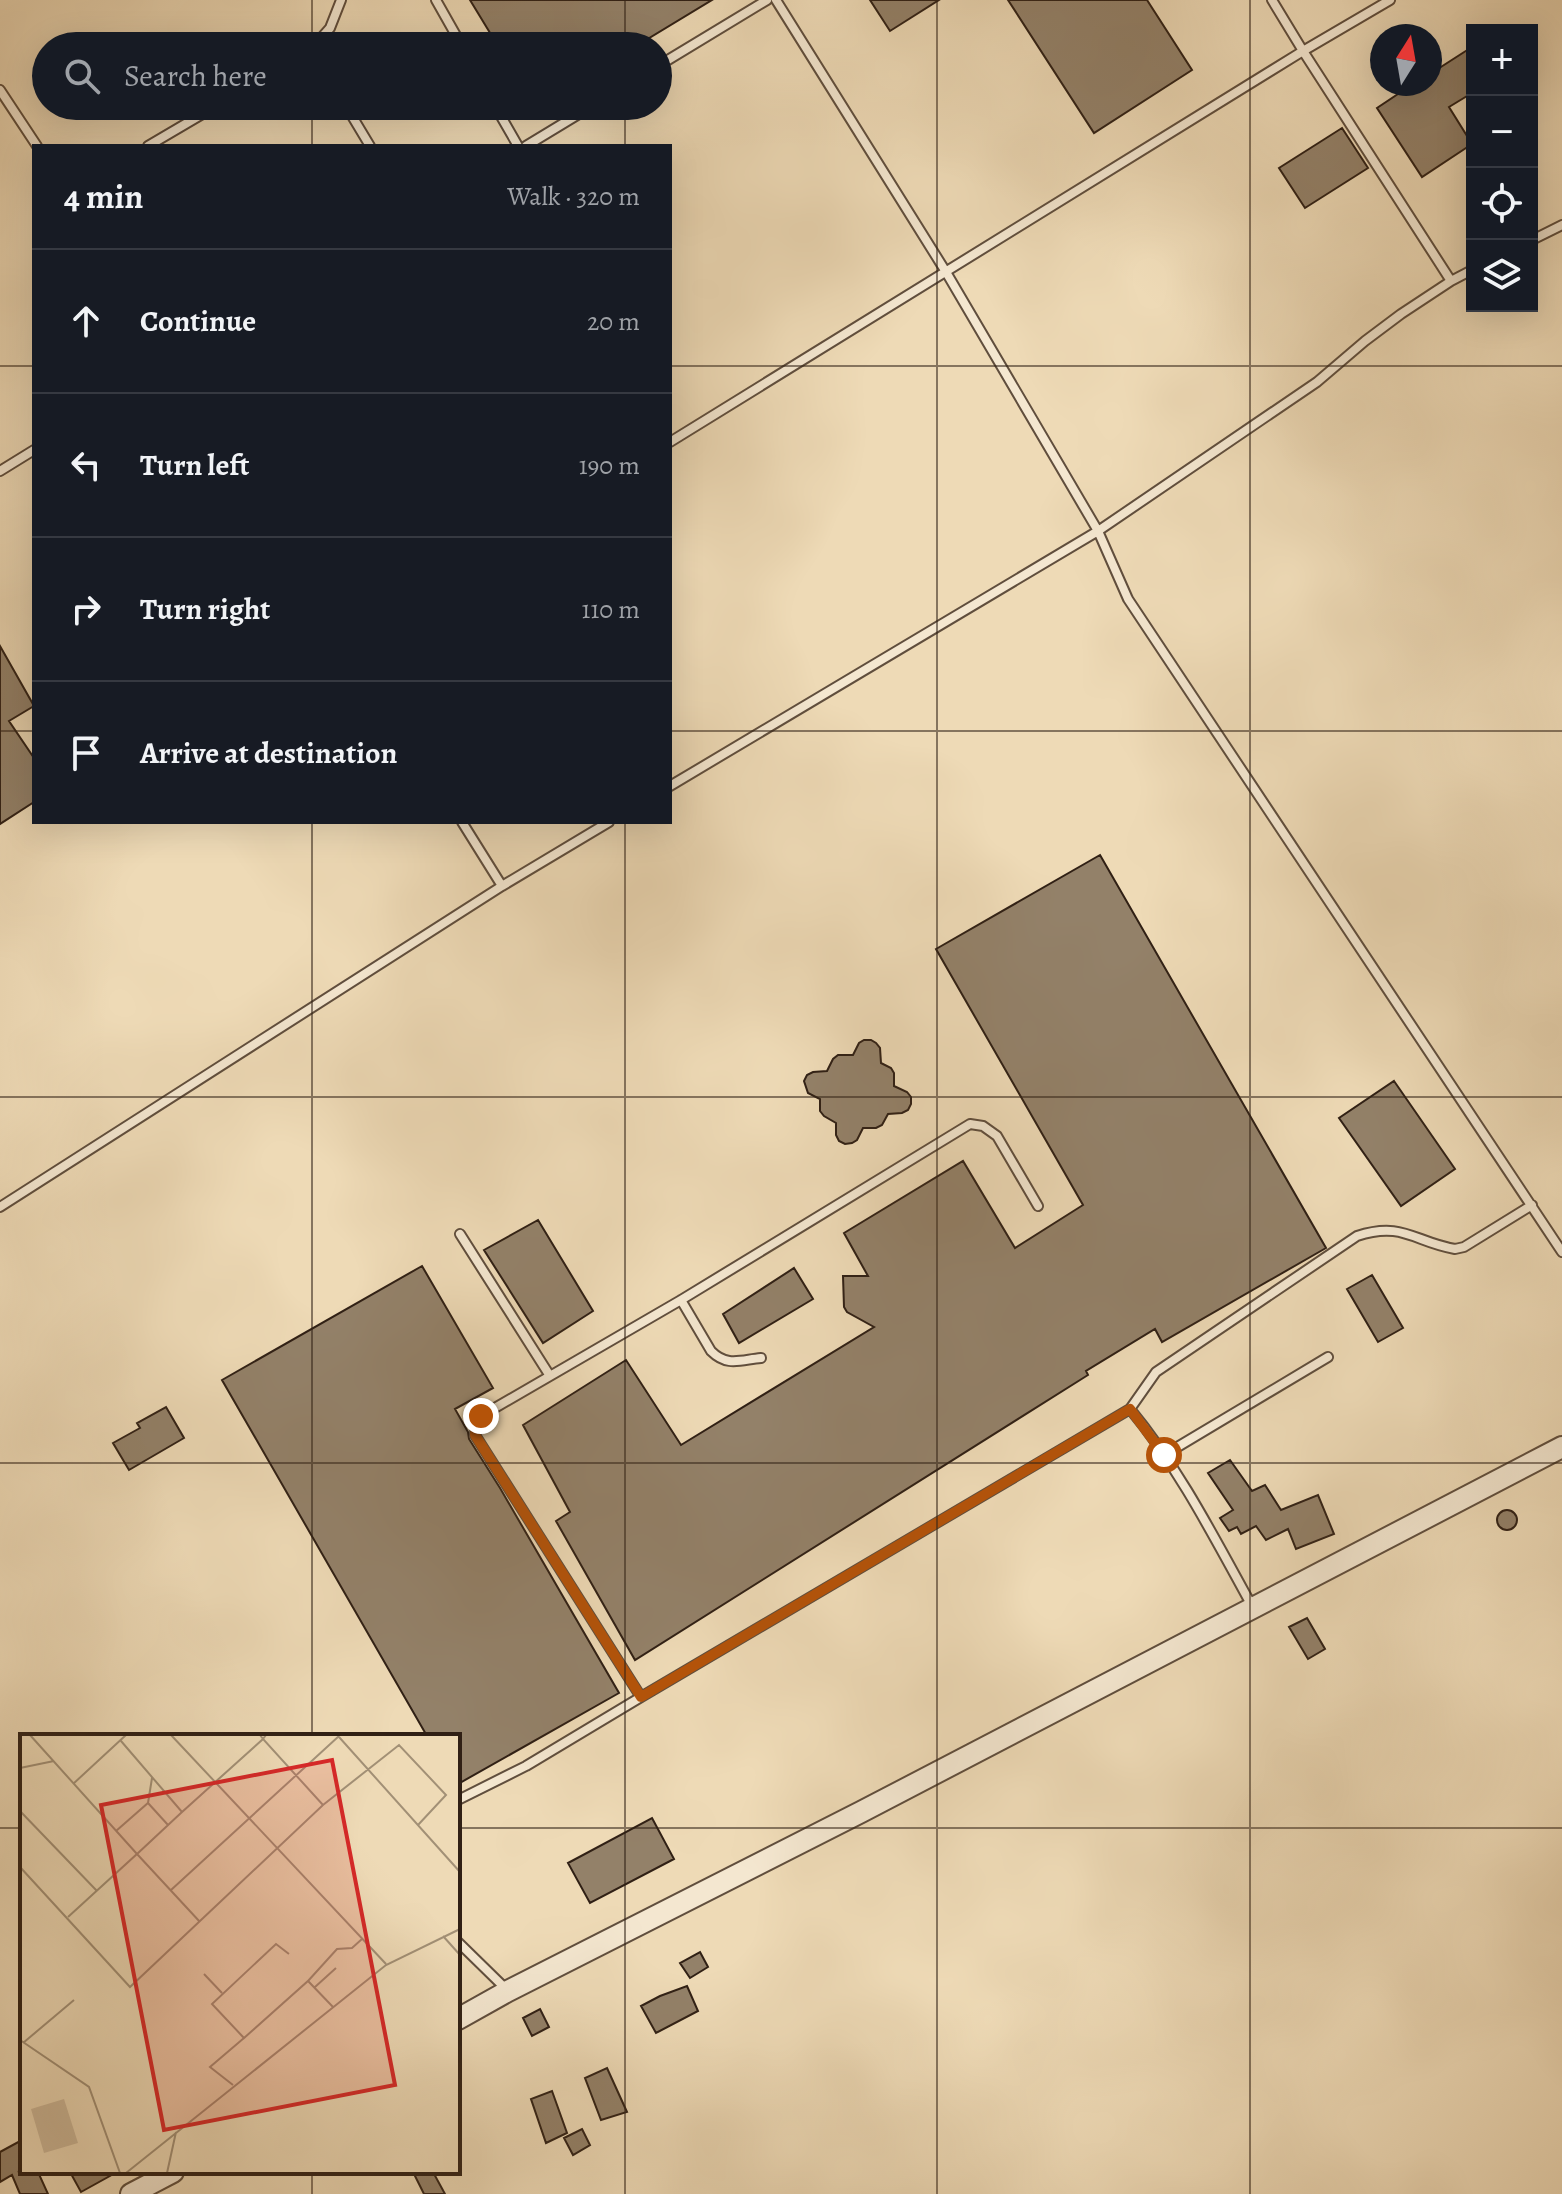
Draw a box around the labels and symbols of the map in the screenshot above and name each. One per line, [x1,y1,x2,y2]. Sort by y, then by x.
north arrow [1370,24,1442,96]
route end [463,1398,499,1434]
route start [1146,1437,1182,1473]
inset map [20,1734,460,2174]

